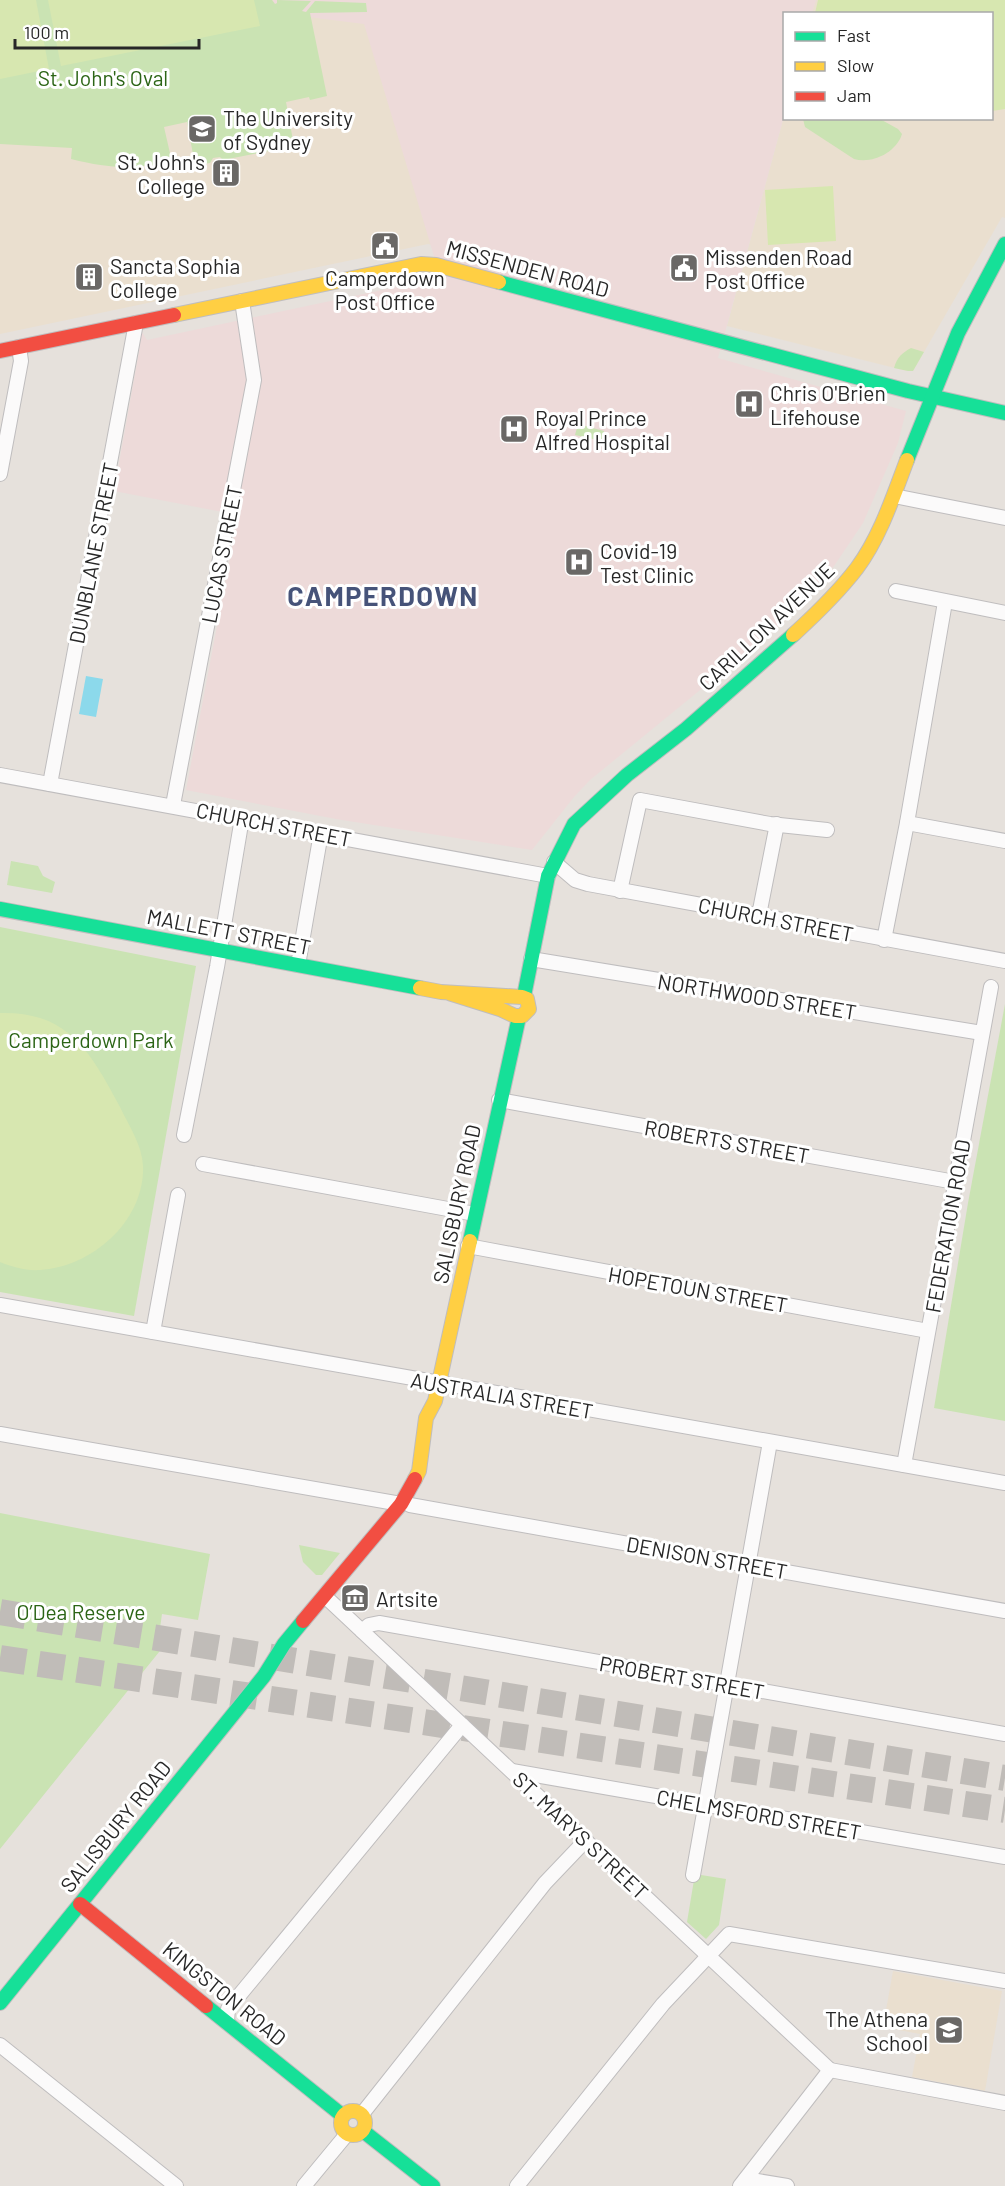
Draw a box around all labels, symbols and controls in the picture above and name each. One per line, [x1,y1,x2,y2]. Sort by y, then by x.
scale bar [15,12,200,50]
legend [783,12,993,120]
text: 100 m [24,21,69,43]
text: Fast [837,24,871,46]
text: Slow [837,54,874,76]
park label: St. John's Oval [38,65,168,90]
text: Jam [837,84,871,106]
place label: The University of Sydney [223,105,353,154]
school or university icon: The University of Sydney [186,113,218,145]
place label: St. John's College [117,149,205,198]
building icon: St. John's College [210,157,242,189]
public building icon: Camperdown Post Office [369,230,401,262]
street label: MISSENDEN ROAD [444,234,612,302]
place label: Missenden Road Post Office [705,244,852,293]
public building icon: Missenden Road Post Office [668,252,700,284]
place label: Sancta Sophia College [110,253,240,302]
building icon: Sancta Sophia College [73,261,105,293]
place label: Camperdown Post Office [325,265,445,314]
place label: Chris O'Brien Lifehouse [770,380,886,429]
hospital icon: Chris O'Brien Lifehouse [733,388,765,420]
place label: Royal Prince Alfred Hospital [535,405,670,454]
hospital icon: Royal Prince Alfred Hospital [498,413,530,445]
street label: DUNBLANE STREET [63,460,123,646]
street label: LUCAS STREET [195,483,247,625]
place label: Covid-19 Test Clinic [600,538,694,587]
hospital icon: Covid-19 Test Clinic [563,546,595,578]
street label: CARILLON AVENUE [693,557,839,695]
district label: CAMPERDOWN [287,579,479,611]
street label: CHURCH STREET [194,797,354,851]
street label: CHURCH STREET [696,892,856,946]
street label: MALLETT STREET [145,903,313,959]
street label: NORTHWOOD STREET [656,968,858,1024]
park label: Camperdown Park [8,1027,174,1052]
street label: ROBERTS STREET [643,1114,811,1168]
street label: SALISBURY ROAD [427,1122,485,1286]
street label: FEDERATION ROAD [919,1137,975,1315]
street label: HOPETOUN STREET [606,1261,790,1317]
street label: AUSTRALIA STREET [409,1367,595,1423]
street label: DENISON STREET [625,1531,789,1583]
museum icon: Artsite [339,1582,371,1614]
place label: Artsite [376,1586,438,1611]
park label: O’Dea Reserve [16,1599,146,1624]
street label: PROBERT STREET [598,1650,767,1704]
street label: SALISBURY ROAD [54,1755,176,1897]
street label: ST. MARYS STREET [508,1766,654,1904]
street label: CHELMSFORD STREET [655,1784,863,1844]
street label: KINGSTON ROAD [158,1936,292,2050]
place label: The Athena School [825,2006,928,2055]
school or university icon: The Athena School [933,2014,965,2046]

